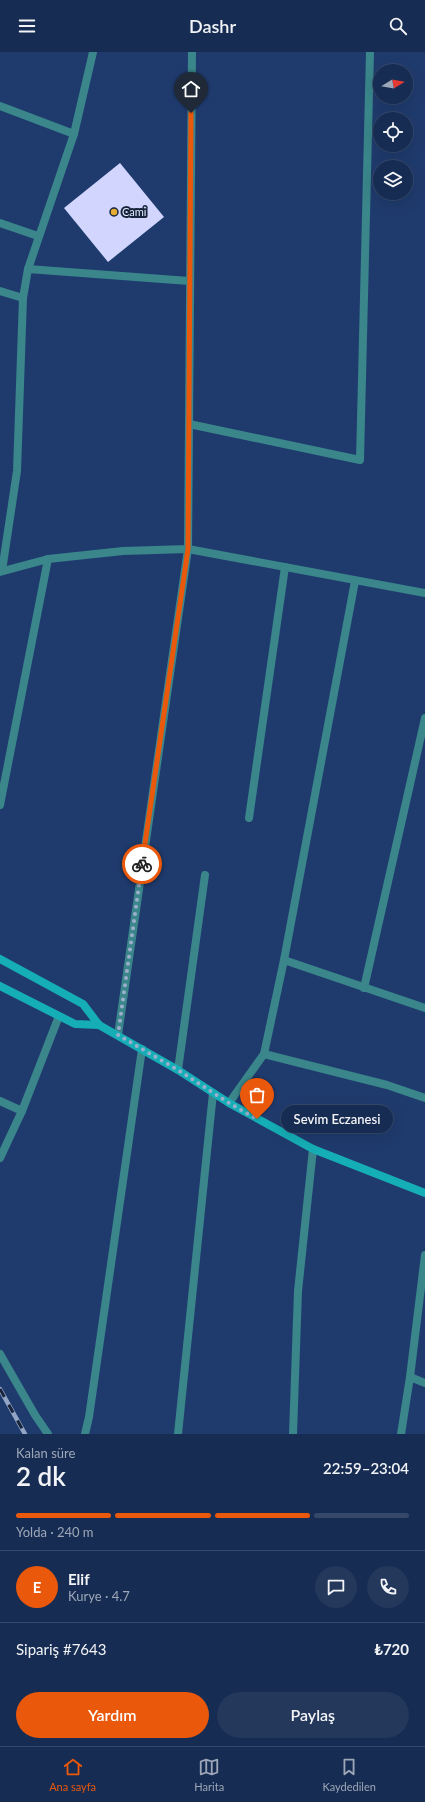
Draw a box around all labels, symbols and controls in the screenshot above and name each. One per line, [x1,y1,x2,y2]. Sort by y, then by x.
icon: menu [16,15,38,37]
text: Dashr [189,15,236,37]
icon: search [387,15,409,37]
north arrow [373,64,413,104]
map controls [373,64,413,200]
pin [174,72,208,113]
icon: home [180,78,202,100]
button: locate [373,112,413,152]
button: layers [373,160,413,200]
place label: Cami [122,205,147,218]
marker: Cami [109,207,119,217]
courier [122,844,162,884]
icon: bike [131,853,153,875]
pin [240,1078,274,1119]
icon: bag [246,1084,268,1106]
callout: Sevim Eczanesi [281,1105,393,1133]
text: Sevim Eczanesi [294,1111,380,1127]
text: Kalan süre [16,1445,75,1461]
text: 22:59–23:04 [323,1459,409,1477]
text: 2 dk [16,1460,66,1492]
text: Yolda · 240 m [16,1524,94,1540]
button: chat [315,1566,357,1608]
button: phone [367,1566,409,1608]
text: Elif [68,1570,90,1588]
text: E [33,1578,41,1596]
text: Kurye · 4.7 [68,1588,130,1604]
text: Sipariş #7643 [16,1640,106,1658]
text: ₺720 [374,1640,409,1658]
button: Yardım [16,1692,209,1738]
button: Paylaş [217,1692,409,1738]
tab: Ana sayfa [49,1756,96,1793]
tab: Harita [194,1756,224,1793]
tab: Kaydedilen [322,1756,376,1793]

